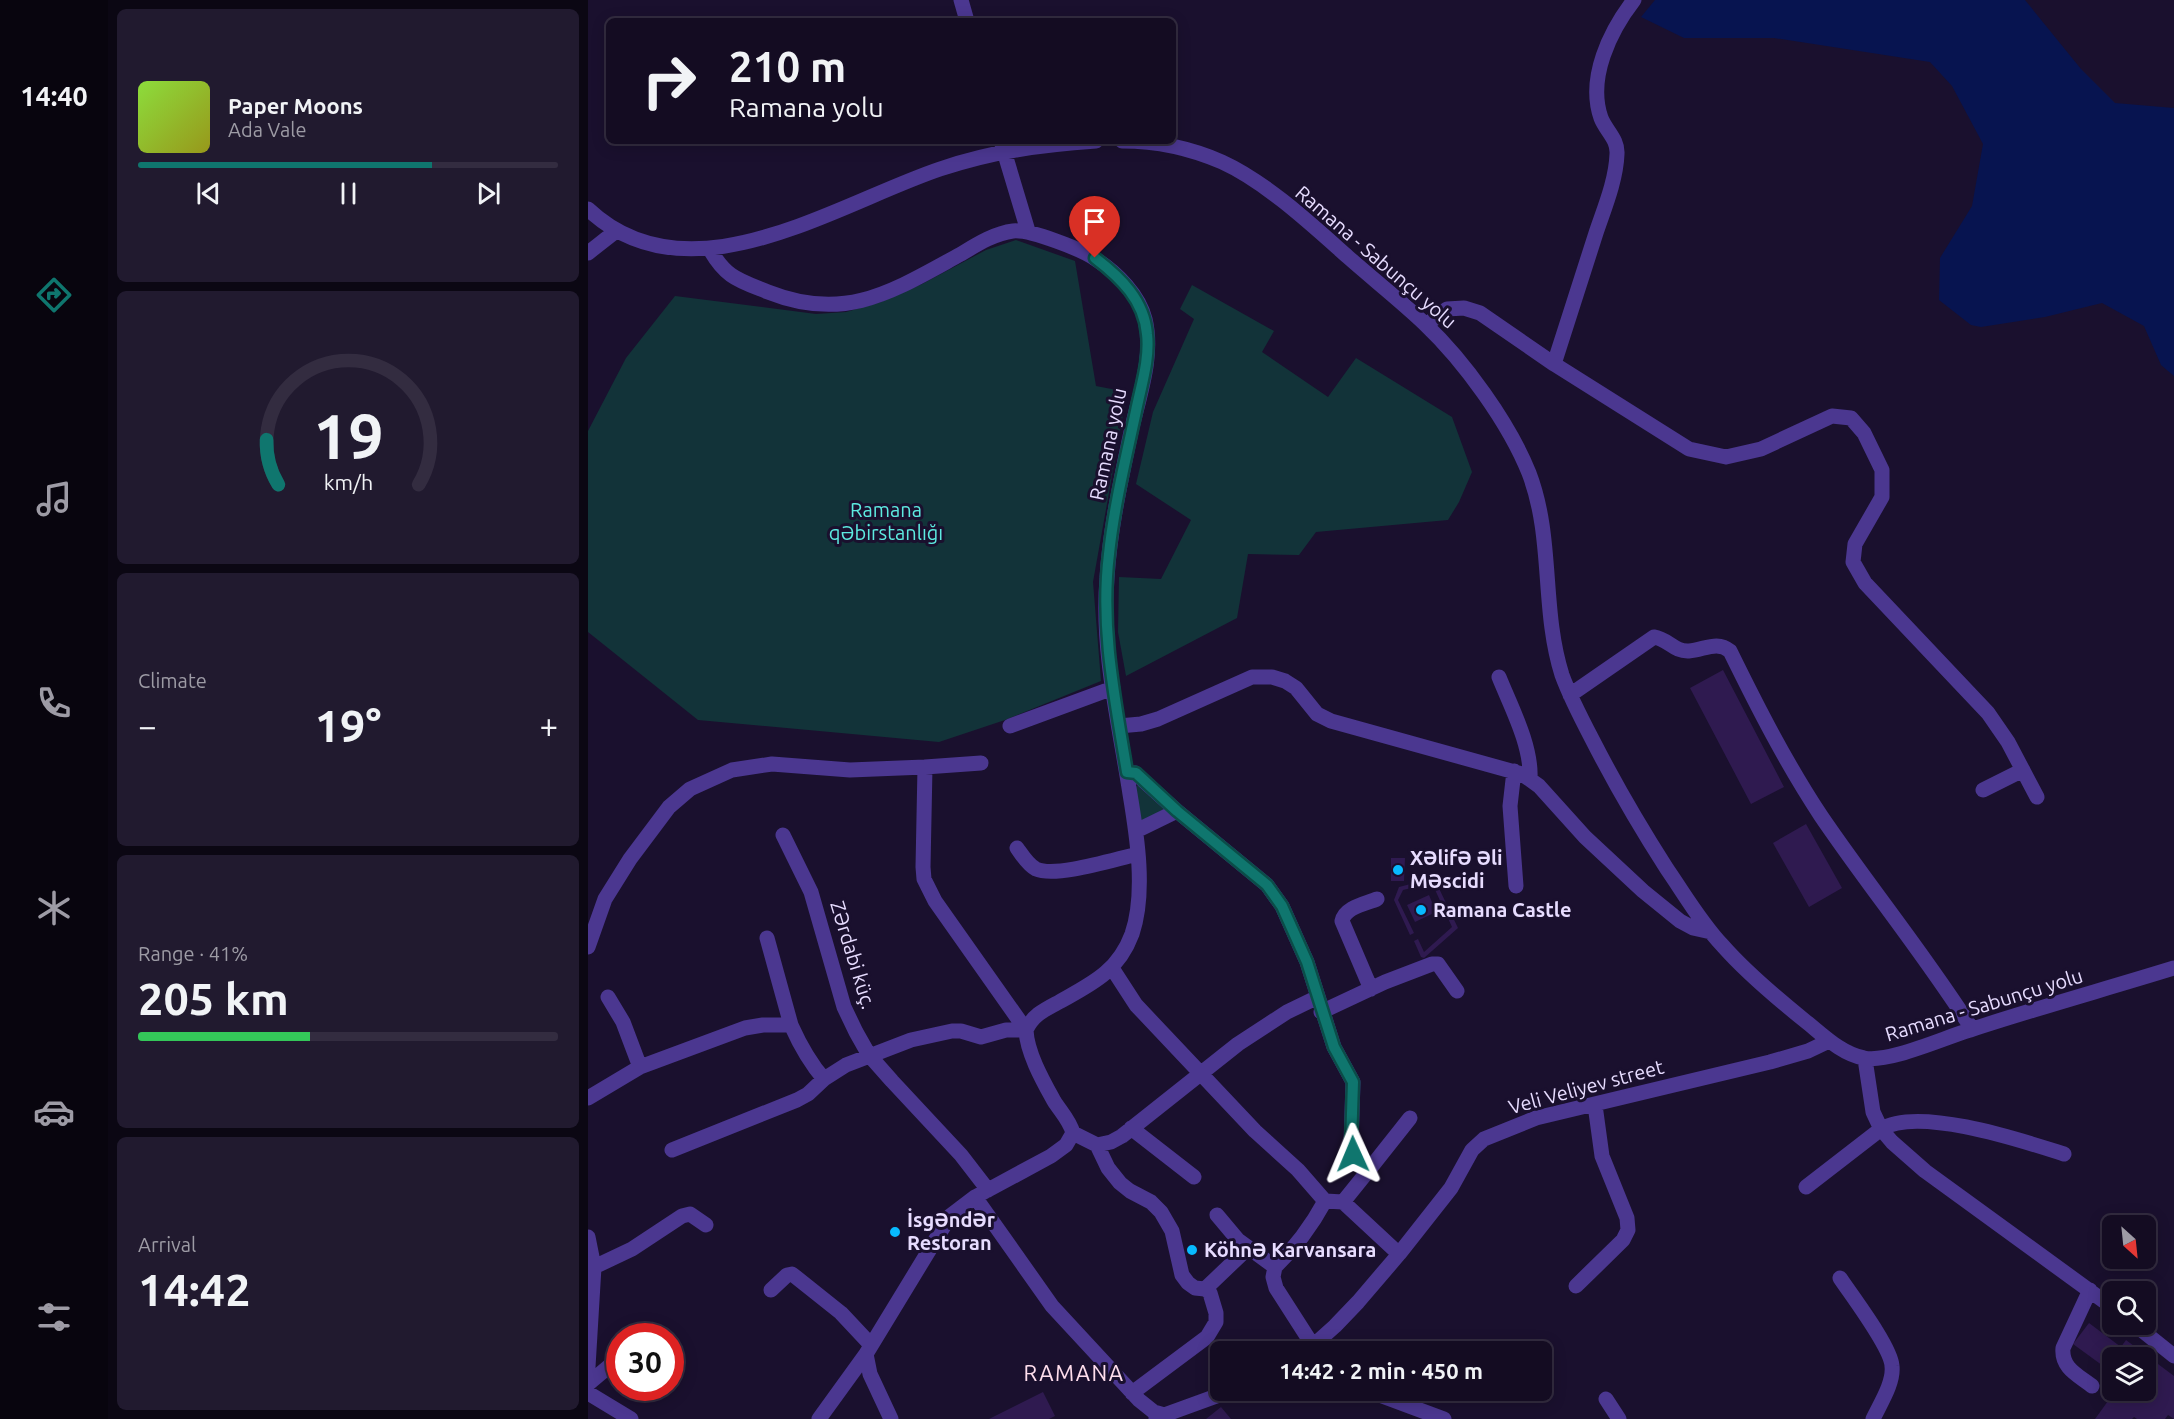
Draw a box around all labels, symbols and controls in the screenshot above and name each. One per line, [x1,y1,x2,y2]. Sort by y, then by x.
icon: right [630,42,708,120]
text: 210 m [729,43,846,90]
text: 14:40 [20,81,88,111]
text: Ramana yolu [729,92,884,122]
text: Paper Moons [228,93,363,118]
text: Ada Vale [228,118,306,141]
icon: previous [192,177,225,210]
icon: pause [332,177,365,210]
icon: next [472,177,505,210]
street label: Ramana - Sabunçu yolu [1291,181,1461,333]
pin [1069,196,1120,258]
icon: arrive [1078,205,1111,238]
icon: directions [33,274,75,316]
street label: Ramana yolu [1084,386,1131,502]
text: 19 [313,401,383,471]
text: km/h [323,470,373,494]
icon: music [33,478,75,520]
park label: Ramana qəbirstanlığı [829,498,943,544]
text: Climate [138,669,207,692]
icon: phone [33,682,75,724]
text: 19° [315,700,381,751]
text: − [138,707,157,744]
text: + [539,707,558,744]
place label: Xəlifə Əli Məscidi [1410,846,1503,892]
marker: Xəlifə Əli Məscidi [1391,863,1405,877]
icon: climate [33,887,75,929]
street label: Zərdabi küç. [826,898,881,1012]
place label: Ramana Castle [1433,898,1571,921]
marker: Ramana Castle [1414,903,1428,917]
text: Range · 41% [138,942,248,965]
street label: Ramana - Sabunçu yolu [1882,963,2085,1046]
text: 205 km [138,973,289,1024]
street label: Veli Veliyev street [1506,1055,1666,1118]
icon: car [33,1091,75,1133]
position arrow [1321,1122,1385,1186]
place label: İsgəndər Restoran [907,1208,996,1254]
north arrow [2102,1215,2156,1269]
map controls [2102,1215,2156,1401]
marker: İsgəndər Restoran [888,1225,902,1239]
text: Arrival [138,1233,196,1256]
place label: Köhnə Karvansara [1204,1238,1376,1261]
marker: Köhnə Karvansara [1185,1243,1199,1257]
text: 14:42 [138,1264,251,1315]
button: search [2102,1281,2156,1335]
icon: filters [33,1296,75,1338]
speed limit sign: 30 [606,1323,684,1401]
button: layers [2102,1347,2156,1401]
text: 14:42 · 2 min · 450 m [1279,1358,1483,1383]
district label: RAMANA [1023,1360,1125,1385]

